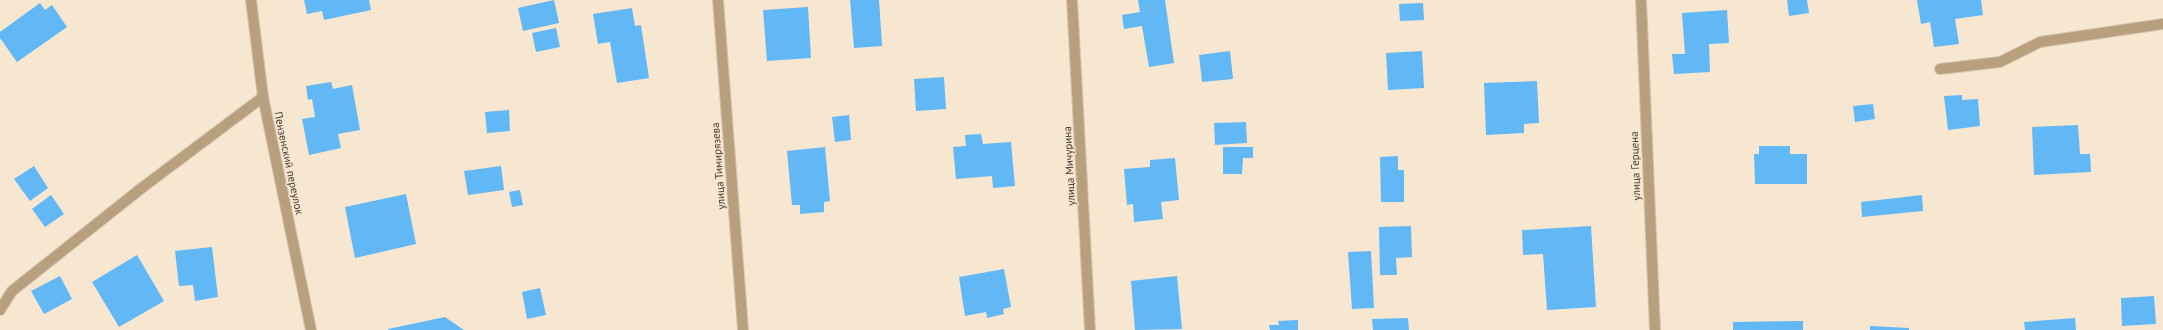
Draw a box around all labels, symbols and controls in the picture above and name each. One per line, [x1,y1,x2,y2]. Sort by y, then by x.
street label: Пензенский переулок [271,110,307,216]
street label: улица Тимирязева [708,122,728,210]
street label: улица Мичурина [1060,126,1078,206]
street label: улица Герцена [1627,131,1643,201]

